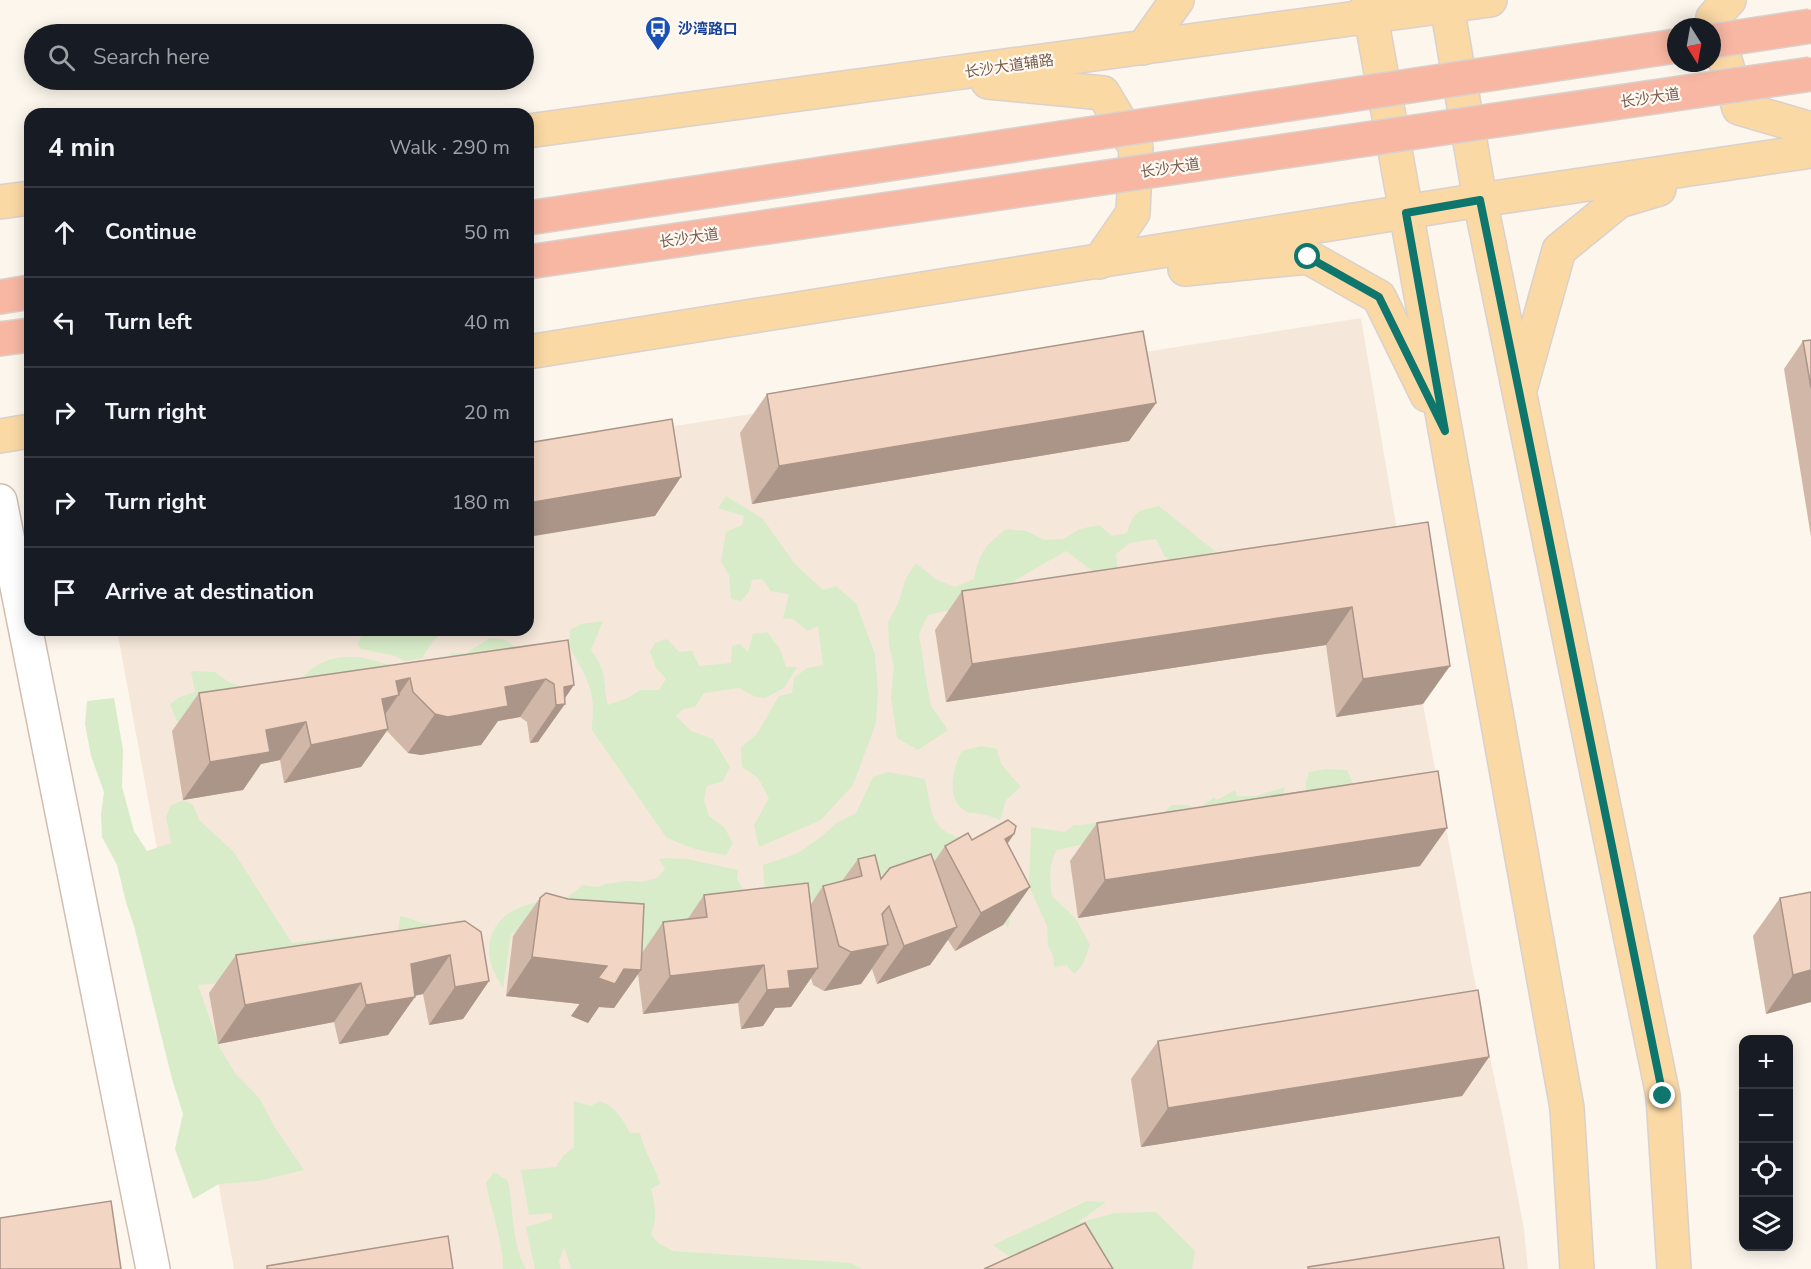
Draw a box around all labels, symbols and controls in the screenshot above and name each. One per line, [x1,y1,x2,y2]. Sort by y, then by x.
bus stop icon: 沙湾路口 [643,14,673,52]
north arrow [1667,18,1721,72]
place label: 沙湾路口 [678,19,738,39]
search box [24,24,534,90]
icon: search [45,41,78,74]
text: Search here [93,42,210,72]
street label: 长沙大道辅路 [963,50,1055,82]
street label: 长沙大道 [1619,84,1681,112]
text: 4 min [48,130,115,165]
text: Walk · 290 m [390,134,510,161]
street label: 长沙大道 [1139,154,1201,182]
icon: ahead [48,216,81,249]
text: Continue [105,217,196,247]
text: 50 m [464,219,510,246]
street label: 长沙大道 [658,224,720,252]
route start [1294,243,1320,269]
icon: left [48,306,81,339]
text: Turn left [105,307,192,337]
text: 40 m [464,309,510,336]
icon: right [48,396,81,429]
text: Turn right [105,397,206,427]
text: 20 m [464,399,510,426]
icon: right [48,486,81,519]
text: Turn right [105,487,206,517]
text: 180 m [452,489,510,516]
icon: arrive [48,576,81,609]
text: Arrive at destination [105,577,314,607]
map controls [1739,1035,1793,1251]
button: + [1739,1035,1793,1089]
route end [1649,1082,1675,1108]
button: − [1739,1089,1793,1143]
button: locate [1739,1143,1793,1197]
button: layers [1739,1197,1793,1251]

